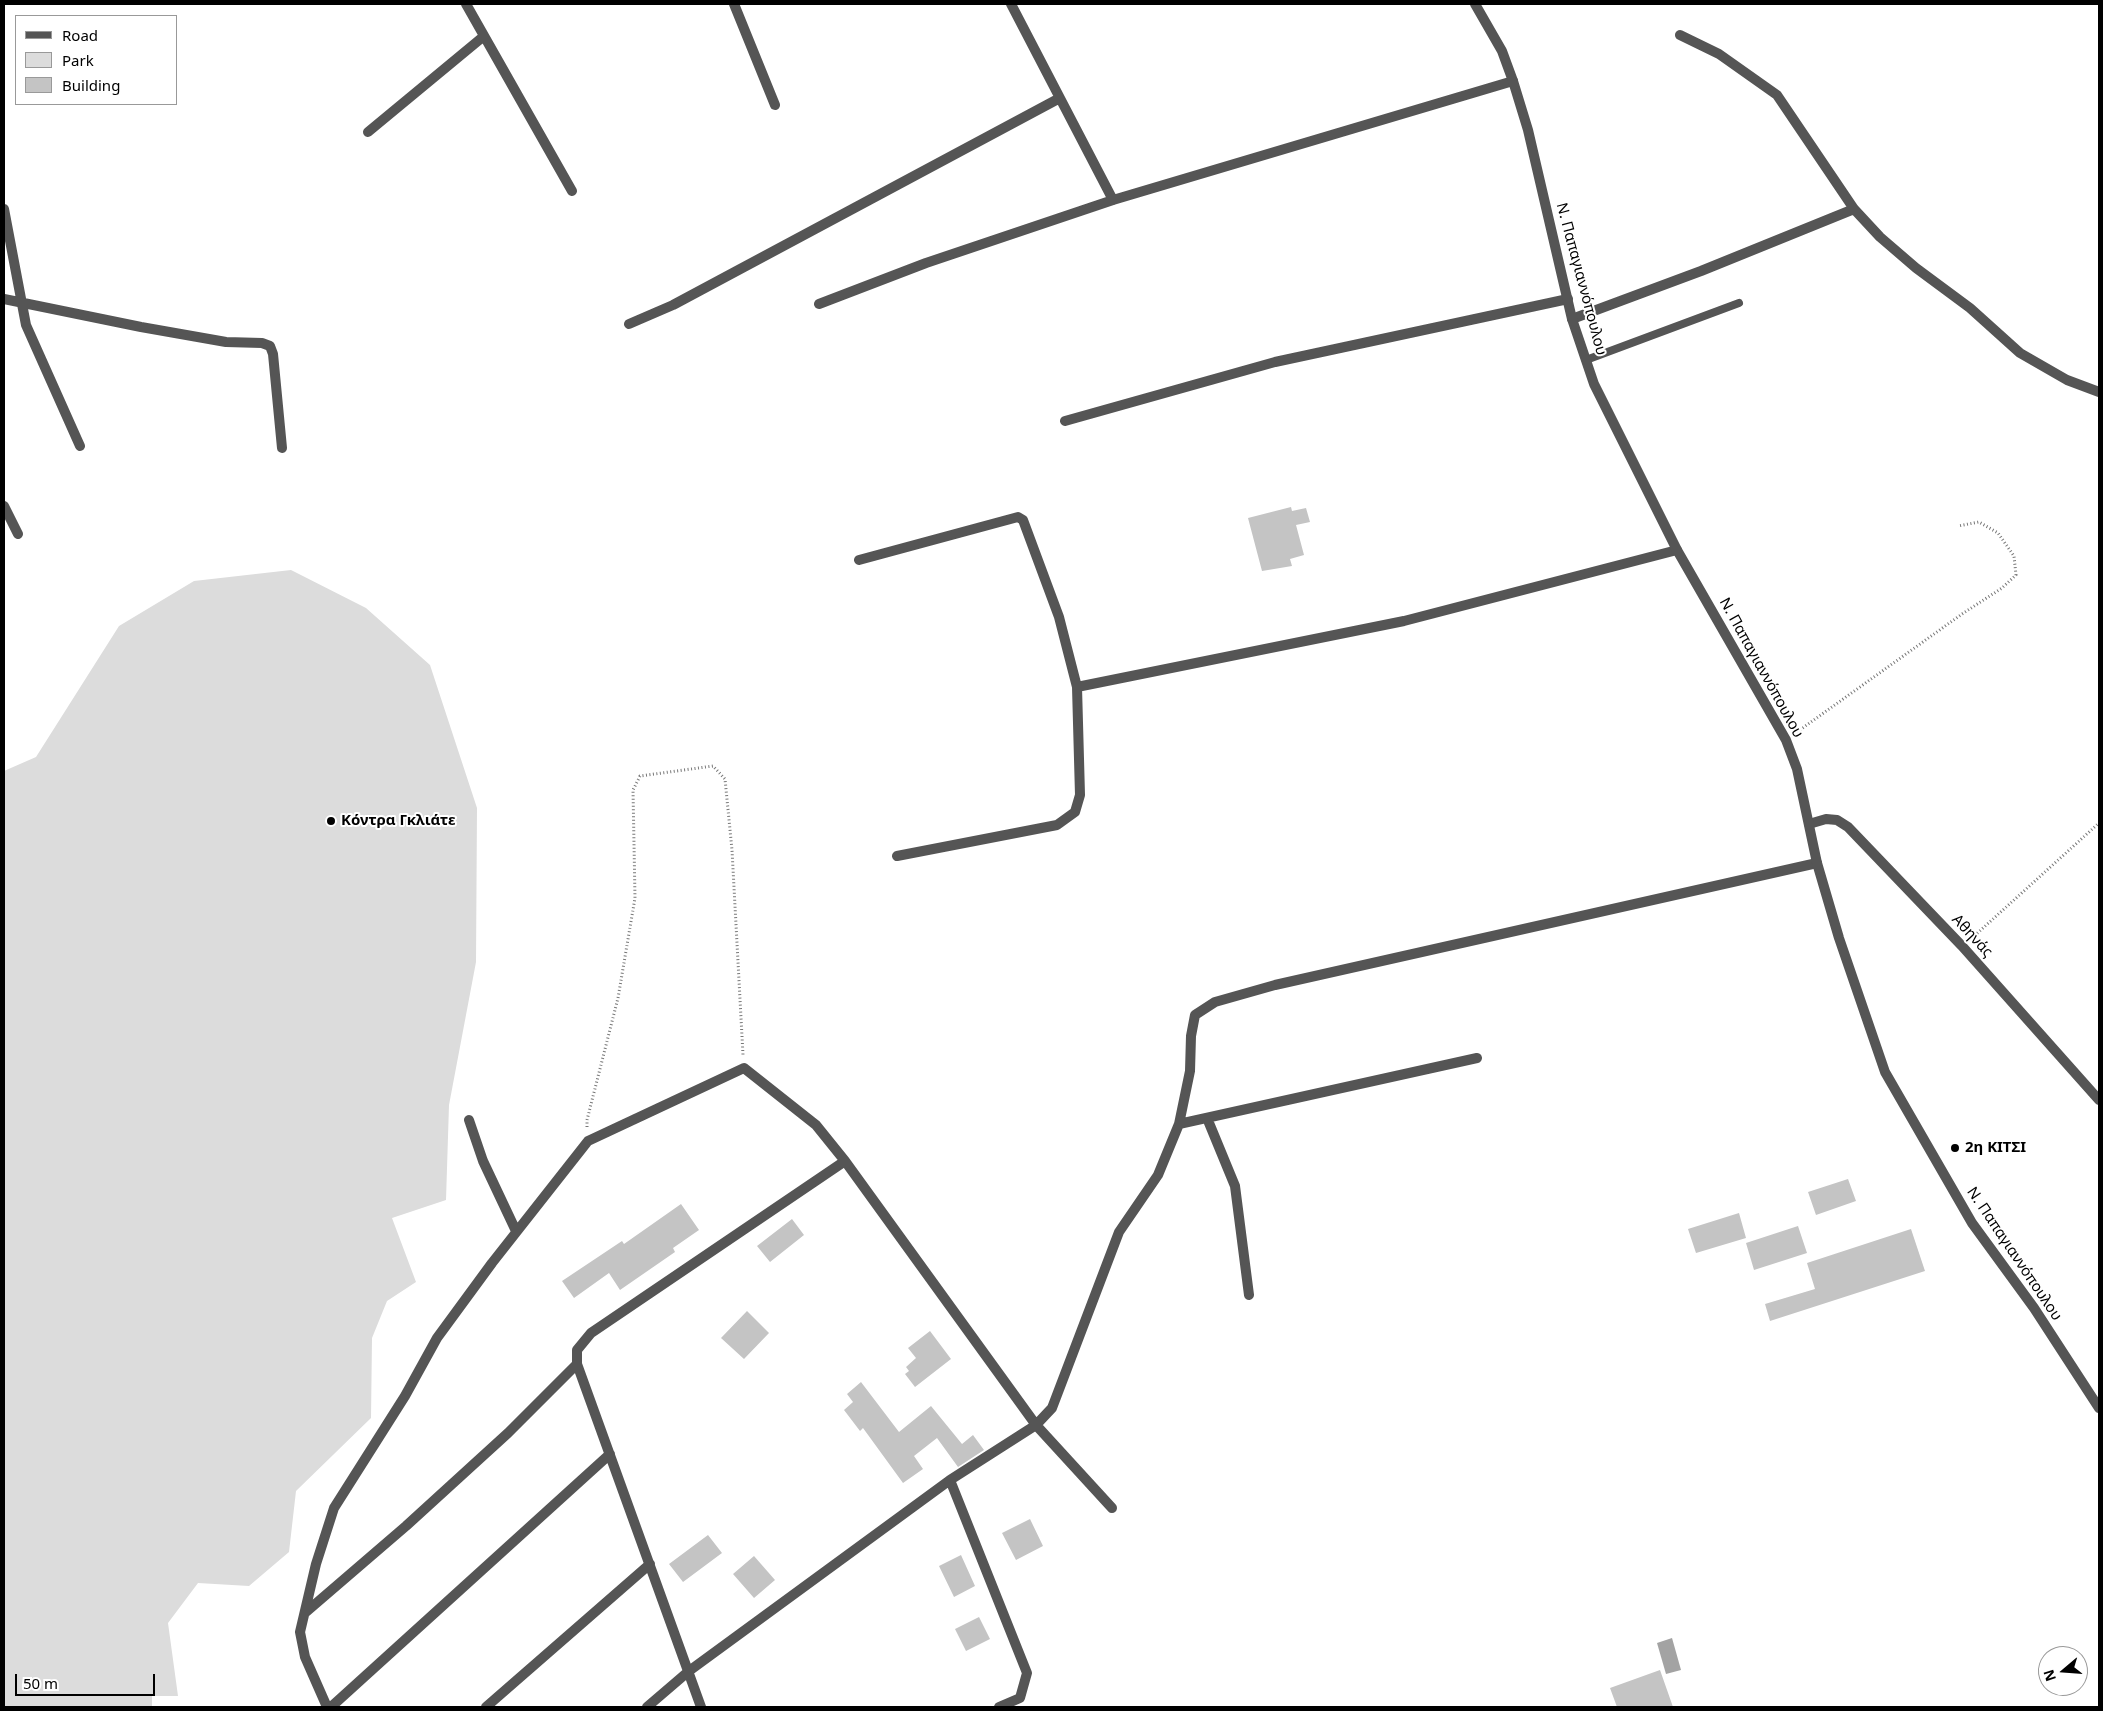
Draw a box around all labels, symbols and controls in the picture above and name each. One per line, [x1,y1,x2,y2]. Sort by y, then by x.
legend [15,15,178,105]
text: Road [62,25,98,45]
text: Park [62,50,94,70]
text: Building [62,75,120,95]
street label: Ν. Παπαγιαννόπουλου [1552,201,1610,357]
street label: Ν. Παπαγιαννόπουλου [1715,595,1807,741]
place label: Κόντρα Γκλιάτε [341,812,456,830]
marker: Κόντρα Γκλιάτε [325,815,337,827]
street label: Αθηνάς [1948,911,1996,961]
place label: 2η ΚΙΤΣΙ [1965,1139,2026,1157]
marker: 2η ΚΙΤΣΙ [1949,1142,1961,1154]
street label: Ν. Παπαγιαννόπουλου [1963,1184,2065,1324]
north arrow [2038,1646,2088,1696]
scale bar [18,1664,158,1696]
text: N [2038,1667,2060,1684]
text: 50 m [23,1673,58,1693]

